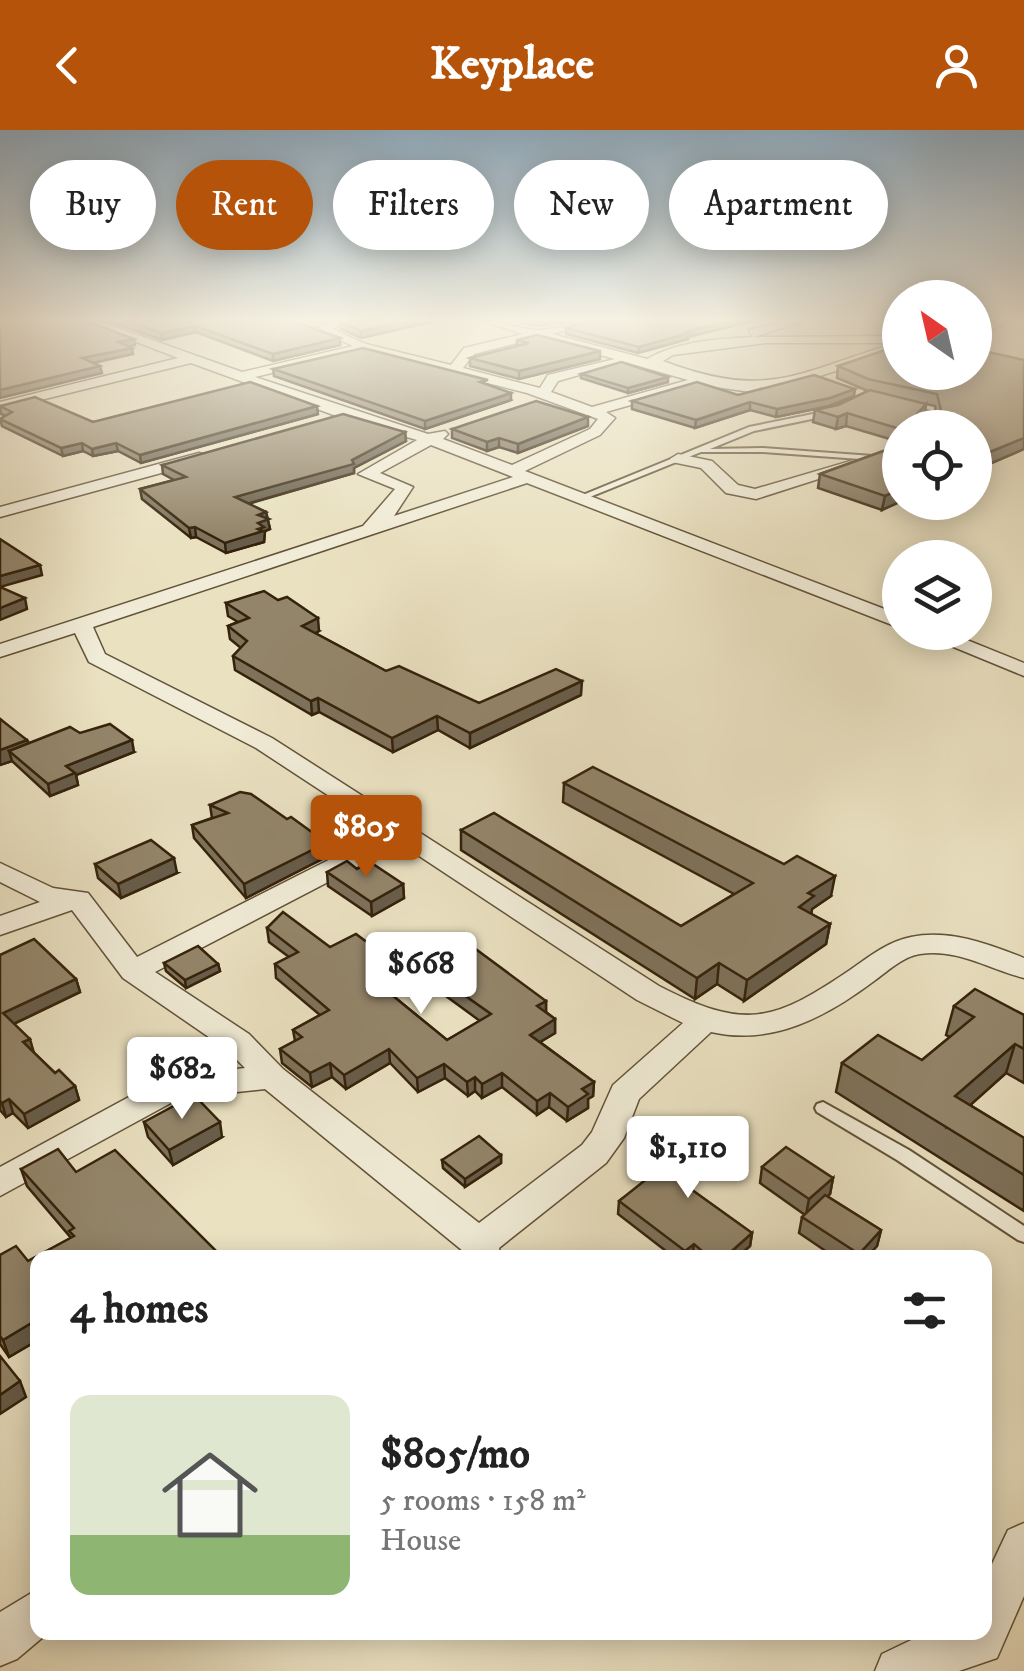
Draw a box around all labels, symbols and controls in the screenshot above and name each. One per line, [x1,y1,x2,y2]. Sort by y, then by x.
text: Keyplace [430,37,594,93]
icon: back [40,38,95,93]
icon: person [929,38,984,93]
chip: Buy [30,160,156,250]
chip: Rent [176,160,313,250]
chip: Filters [333,160,494,250]
chip: New [514,160,649,250]
chip: Apartment [669,160,888,250]
north arrow [882,280,992,390]
map controls [882,280,992,650]
button: locate [882,410,992,520]
button: layers [882,540,992,650]
pin: $805 [307,795,425,880]
text: $805 [333,807,399,847]
pin: $668 [362,932,480,1017]
text: $668 [388,944,454,984]
pin: $682 [123,1037,241,1122]
text: $682 [149,1049,215,1089]
pin: $1,110 [607,1116,769,1201]
text: $1,110 [649,1128,727,1168]
icon: filters [897,1283,952,1338]
text: 4 homes [70,1284,208,1336]
text: $805/mo [380,1429,530,1481]
icon: home [150,1435,270,1555]
text: 5 rooms · 158 m² [380,1481,586,1521]
text: House [380,1521,461,1561]

